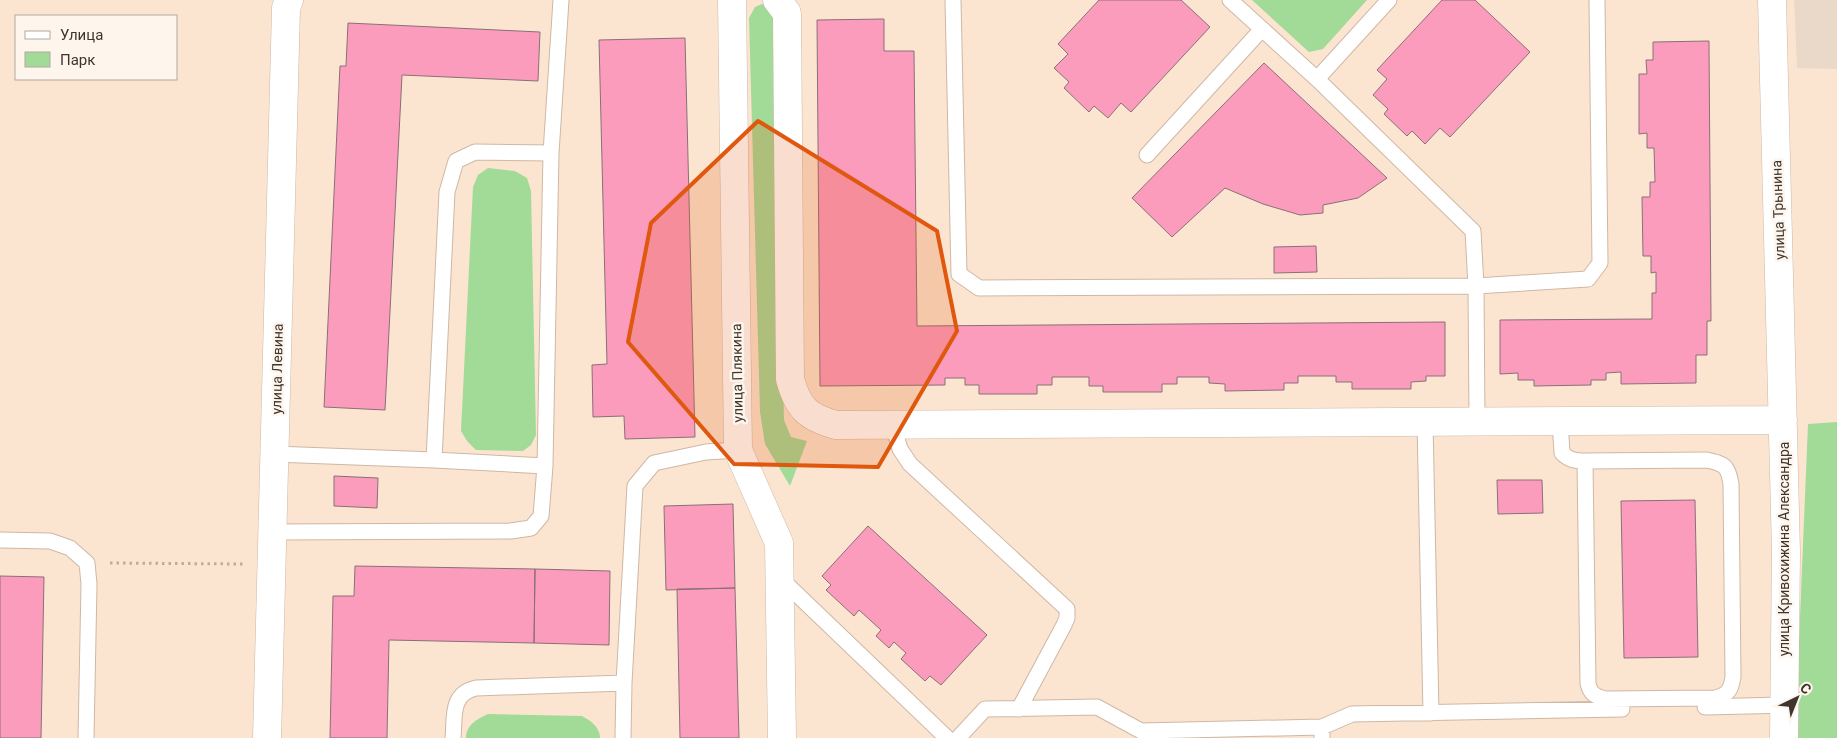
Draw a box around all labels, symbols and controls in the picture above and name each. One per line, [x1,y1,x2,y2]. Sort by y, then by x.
legend [15,15,178,80]
text: Улица [60,26,103,44]
text: Парк [60,51,95,69]
street label: улица Трынина [1768,160,1788,260]
street label: улица Левина [268,323,286,415]
street label: улица Плякина [728,323,746,423]
street label: улица Кривохижина Александра [1776,442,1792,656]
north arrow [1772,673,1822,723]
text: С [1797,680,1815,697]

